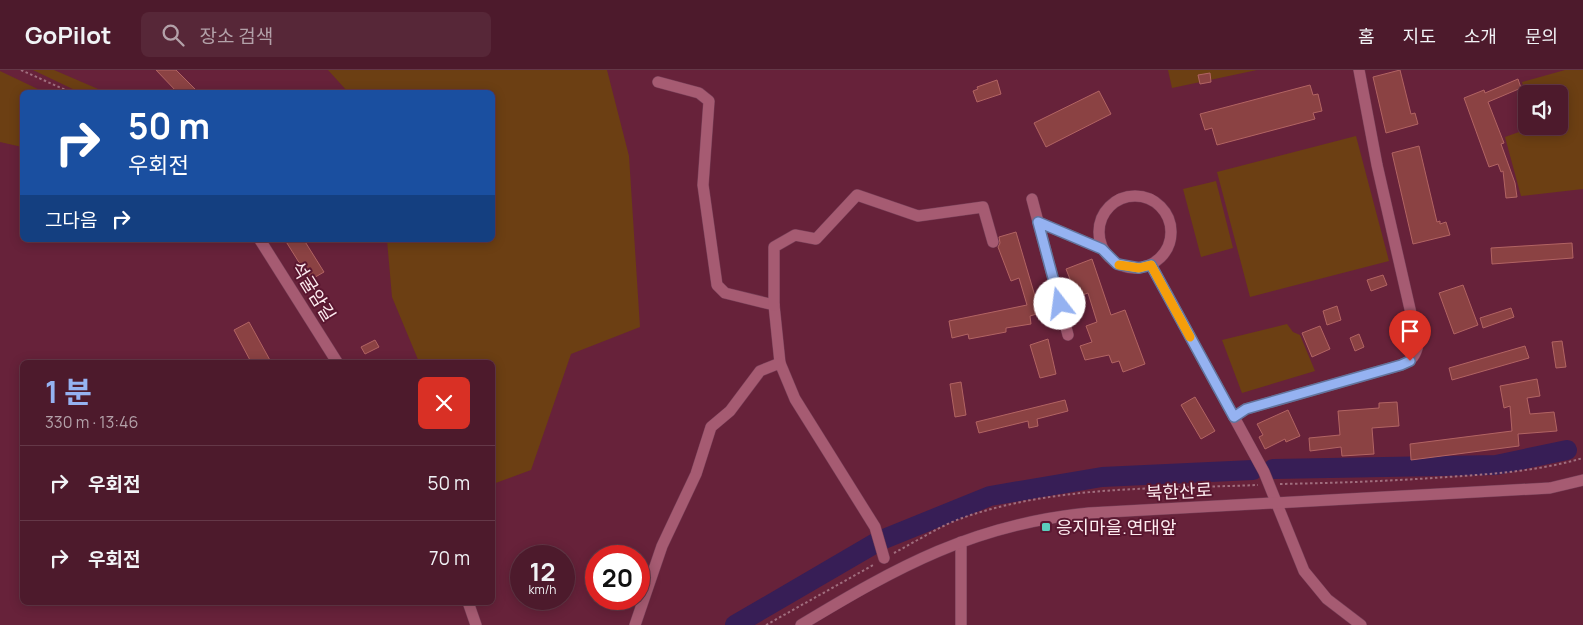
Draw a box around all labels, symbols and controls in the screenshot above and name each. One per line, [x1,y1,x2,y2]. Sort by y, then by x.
search box [141,12,491,57]
text: GoPilot [25,18,111,51]
icon: search [159,21,187,49]
text: 장소 검색 [199,23,273,49]
text: 홈 [1358,24,1375,48]
text: 지도 [1403,24,1436,48]
text: 소개 [1464,24,1497,48]
text: 문의 [1525,24,1558,48]
map controls [1518,85,1568,135]
button: sound [1518,85,1568,135]
text: 50 m [128,102,210,150]
icon: right [45,110,110,175]
text: 우회전 [128,150,189,180]
icon: right [107,205,135,233]
text: 그다음 [45,207,97,233]
street label: 석굴암길 [286,257,342,325]
position arrow [1033,277,1085,329]
pin [1389,310,1431,361]
icon: arrive [1396,317,1424,345]
text: 1 분 [45,371,92,412]
button: close [418,377,470,429]
text: 330 m · 13:46 [45,411,138,433]
icon: right [45,469,73,497]
text: 50 m [428,470,470,496]
text: 우회전 [88,471,140,497]
street label: 북한산로 [1145,477,1213,505]
place label: 응지마을.연대앞 [1056,515,1176,539]
marker: 응지마을.연대앞 [1040,521,1052,533]
icon: right [45,544,73,572]
text: 70 m [429,545,470,571]
speed limit sign: 20 [585,545,650,610]
text: 우회전 [88,546,140,572]
text: 12 [530,554,555,589]
text: km/h [529,581,556,598]

